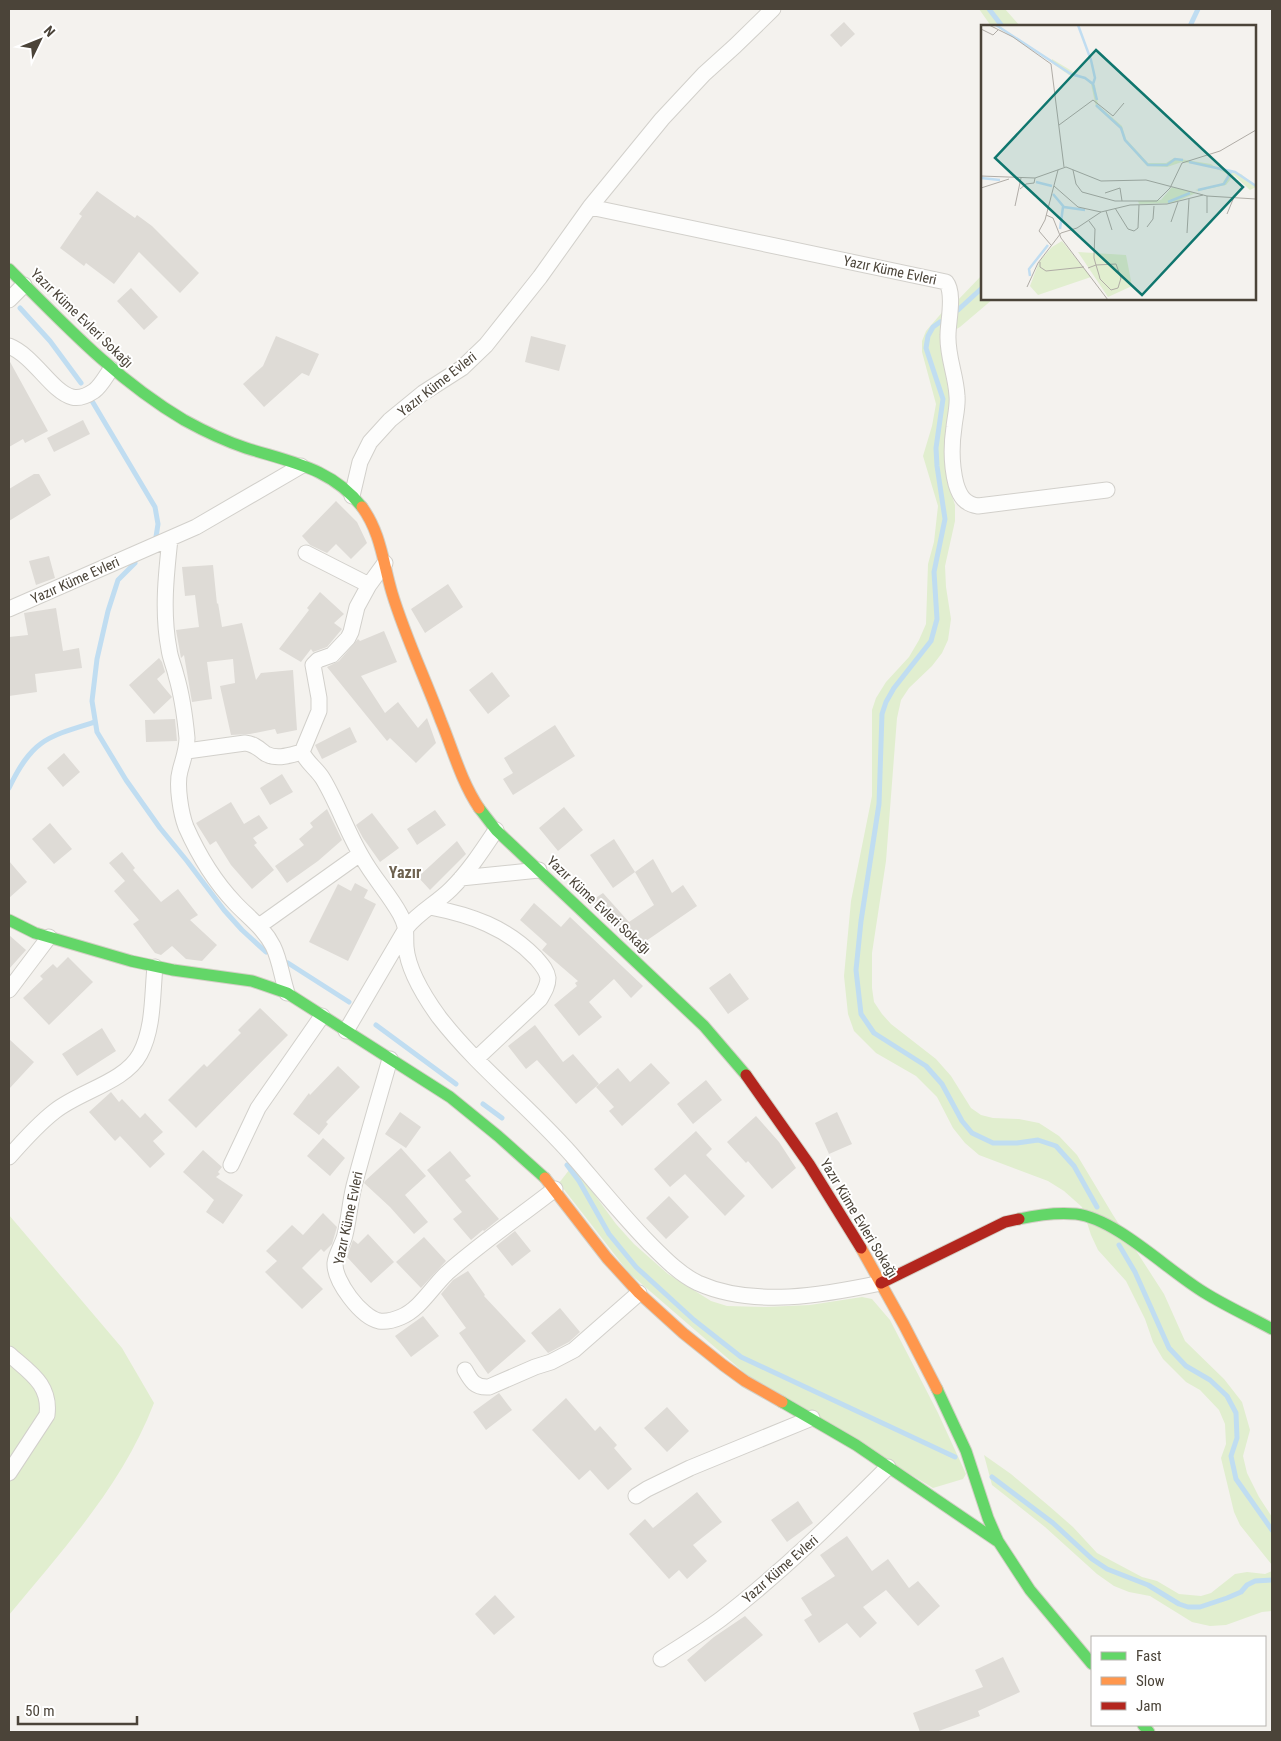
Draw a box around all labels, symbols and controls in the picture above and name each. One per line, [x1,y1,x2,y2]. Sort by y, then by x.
north arrow [15,15,65,65]
text: N [41,23,58,40]
inset map [981,25,1256,300]
street label: Yazır Küme Evleri [842,252,938,288]
street label: Yazır Küme Evleri Sokağı [28,265,136,371]
street label: Yazır Küme Evleri [395,348,479,420]
street label: Yazır Küme Evleri [28,553,122,607]
street label: Yazır Küme Evleri Sokağı [544,853,654,957]
district label: Yazır [389,863,421,882]
street label: Yazır Küme Evleri Sokağı [817,1156,901,1280]
street label: Yazır Küme Evleri [330,1170,366,1266]
street label: Yazır Küme Evleri [739,1532,821,1606]
legend [1091,1636,1266,1726]
text: Fast [1136,1647,1161,1665]
text: Slow [1136,1672,1165,1690]
scale bar [18,1694,136,1726]
text: Jam [1136,1697,1162,1715]
text: 50 m [25,1702,55,1720]

